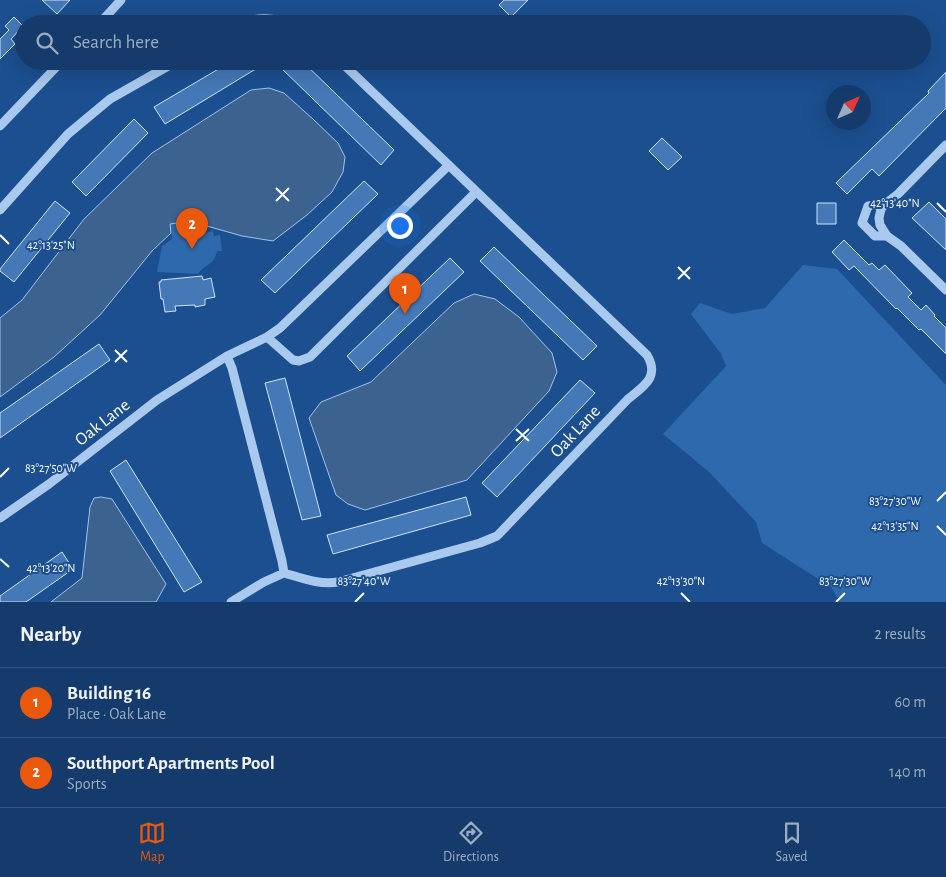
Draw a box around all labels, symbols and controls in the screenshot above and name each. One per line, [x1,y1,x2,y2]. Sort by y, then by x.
search box [15,15,931,70]
icon: search [33,29,61,57]
text: Search here [73,33,159,52]
north arrow [826,85,871,130]
text: 42°13'40"N [870,197,920,209]
pin: 2 [176,208,208,249]
your location [387,213,413,239]
text: 42°13'25"N [27,239,75,251]
pin: 1 [389,273,421,314]
street label: Oak Lane [72,396,133,450]
street label: Oak Lane [547,402,604,461]
text: 83°27'50"W [25,462,77,474]
text: 83°27'30"W [869,495,921,507]
text: 42°13'35"N [871,520,919,532]
text: 42°13'20"N [26,562,76,574]
text: 83°27'40"W [338,575,391,587]
text: 42°13'30"N [657,575,705,587]
text: 83°27'30"W [819,575,871,587]
text: Nearby [20,624,81,645]
text: 2 results [874,626,926,642]
text: Building 16 [67,684,151,703]
text: 1 [33,694,39,710]
text: 60 m [895,694,926,710]
text: Place · Oak Lane [67,706,166,722]
text: Southport Apartments Pool [67,754,275,773]
text: 2 [32,764,40,780]
text: 140 m [889,764,926,780]
text: Sports [67,776,107,792]
tab: Map [138,819,166,866]
tab: Directions [443,819,499,866]
tab: Saved [776,819,808,866]

